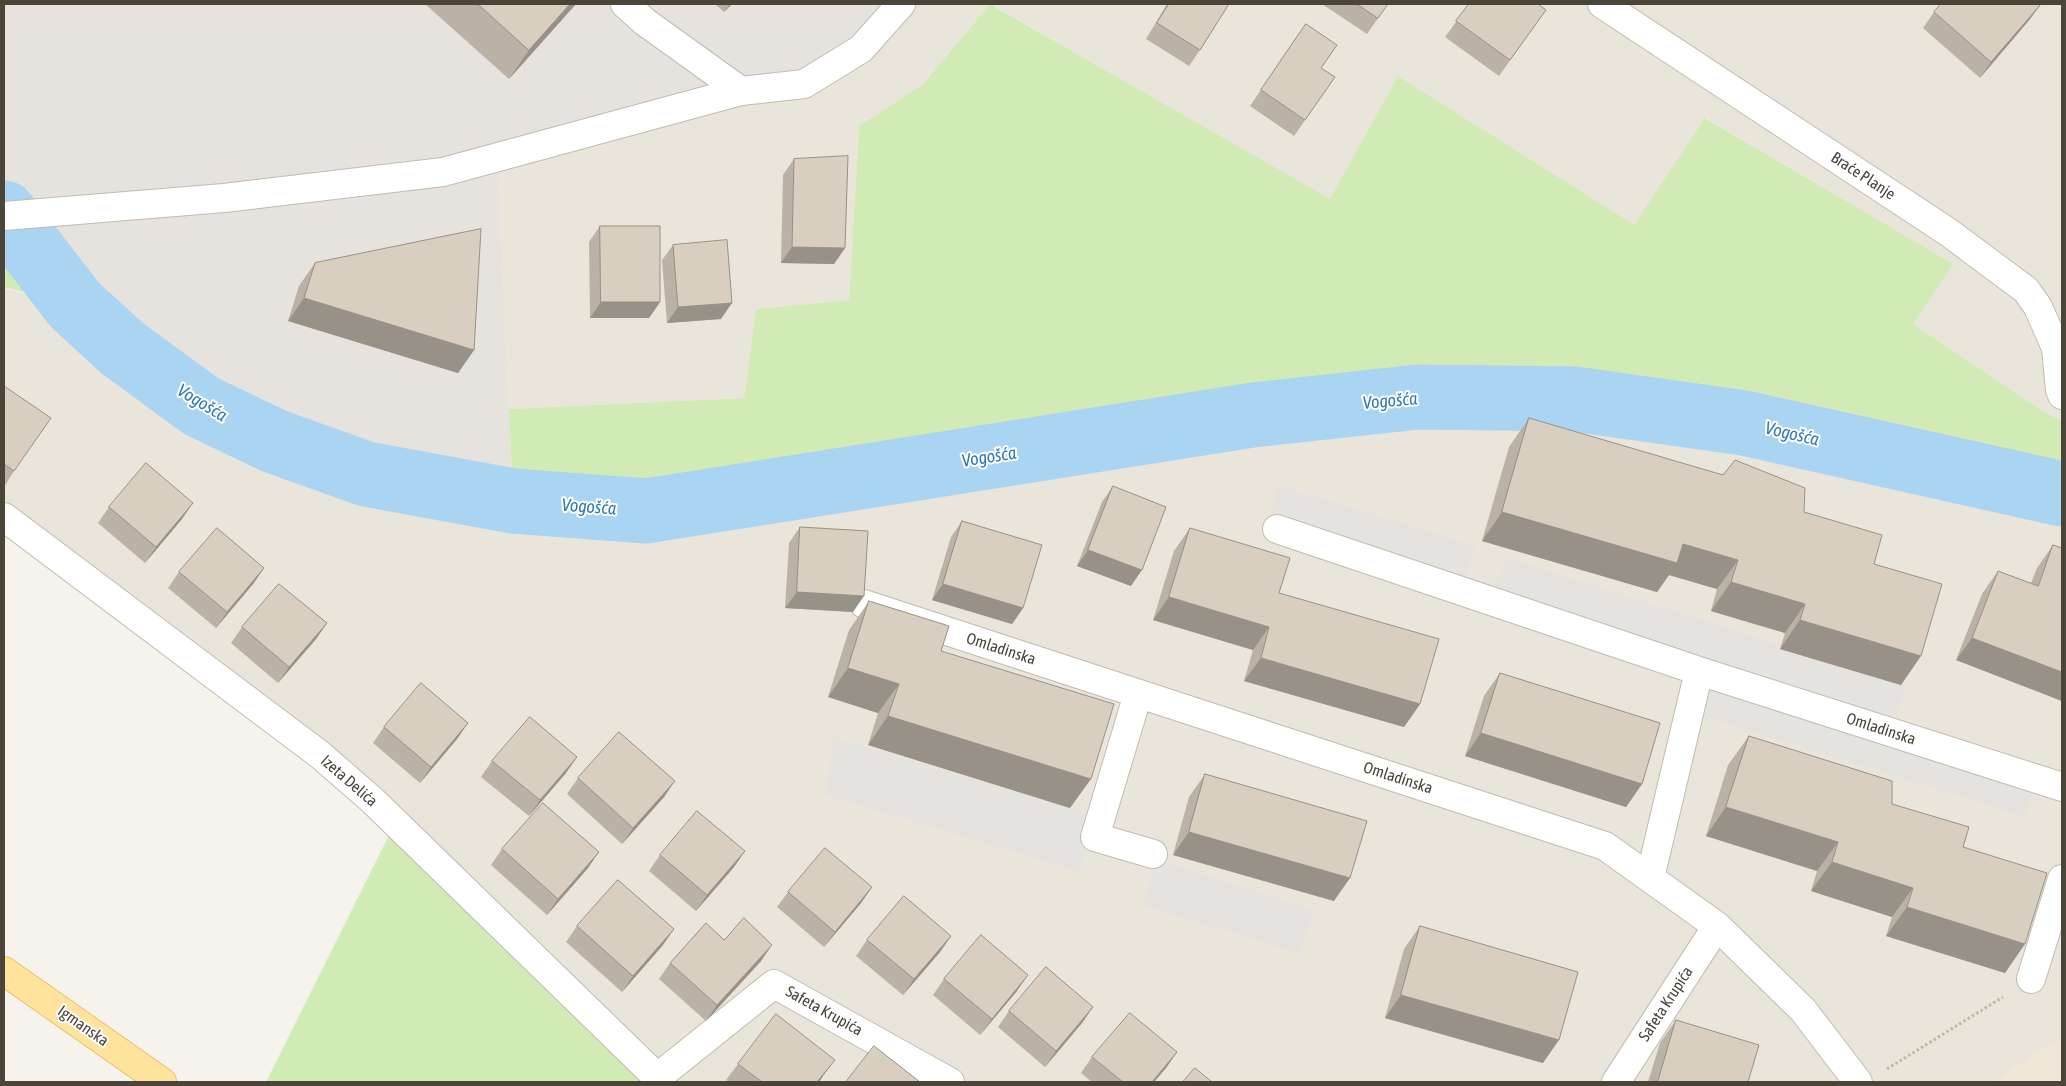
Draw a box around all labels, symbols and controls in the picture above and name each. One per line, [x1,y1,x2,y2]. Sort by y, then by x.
street label: Braće Planje [1827,148,1899,204]
water label: Vogošća [173,380,231,426]
water label: Vogošća [1362,388,1418,414]
water label: Vogošća [1763,417,1821,451]
water label: Vogošća [960,442,1018,472]
water label: Vogošća [561,494,617,520]
street label: Omladinska [964,629,1038,669]
street label: Omladinska [1844,709,1918,749]
street label: Izeta Delića [317,751,381,811]
street label: Omladinska [1361,758,1435,798]
street label: Safeta Krupića [1635,963,1697,1045]
street label: Safeta Krupića [782,982,866,1040]
street label: Igmanska [54,1002,112,1050]

